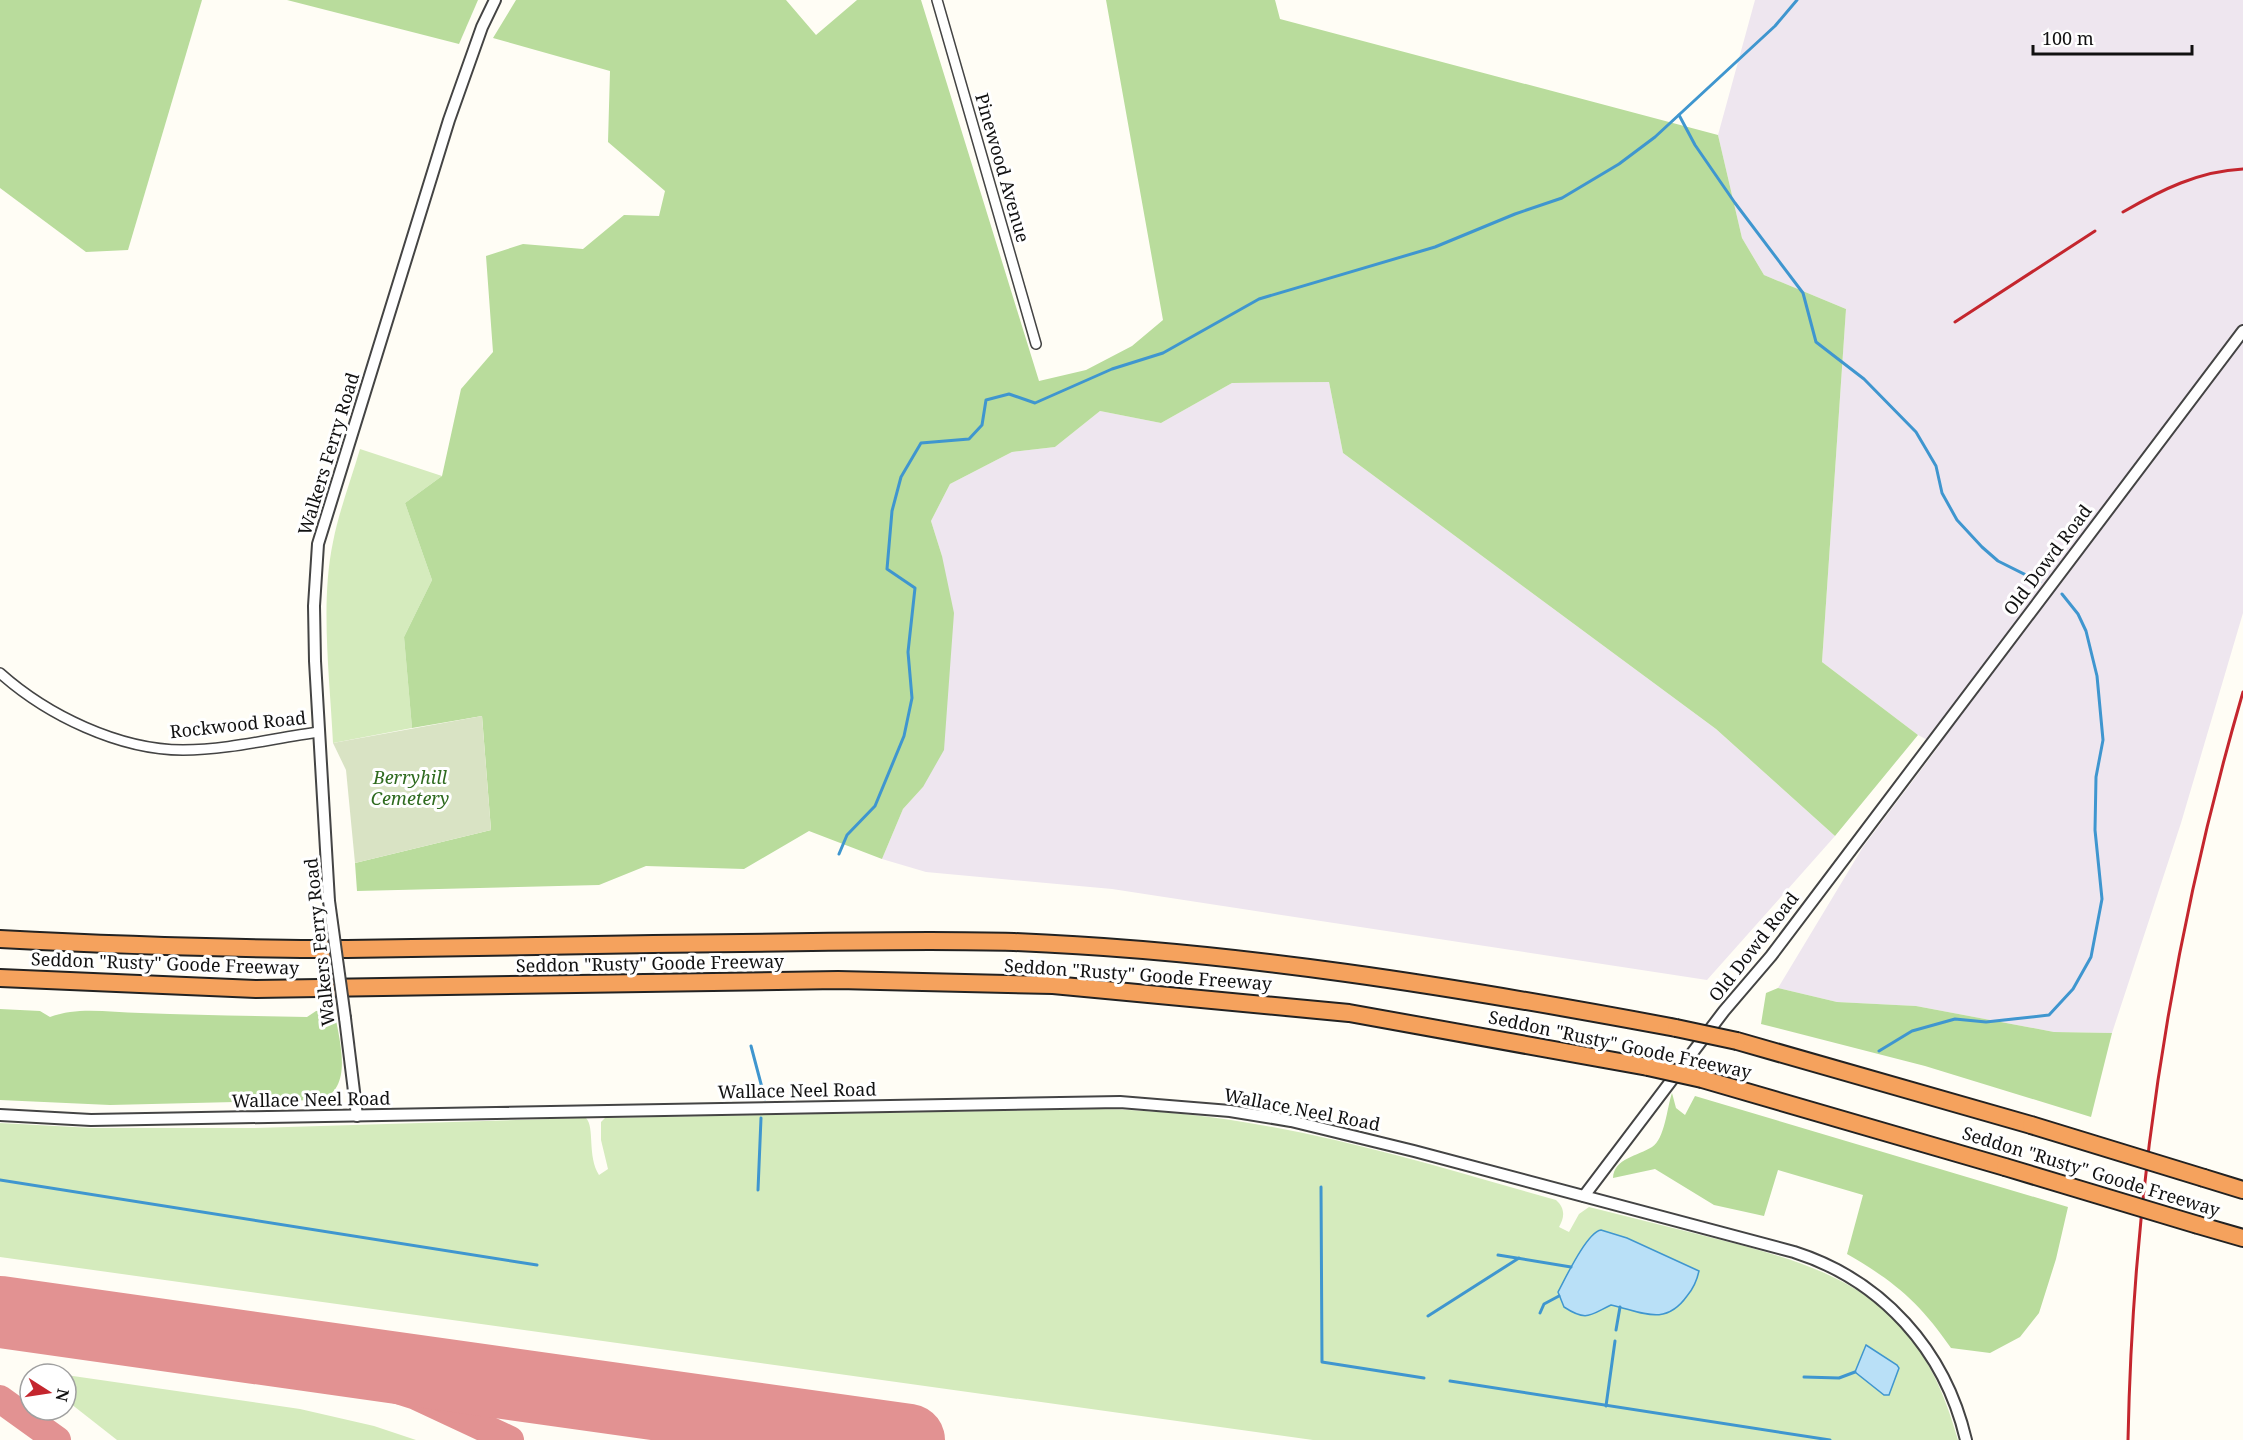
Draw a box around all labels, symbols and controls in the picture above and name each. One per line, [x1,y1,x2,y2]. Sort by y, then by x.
scale bar [2033,18,2192,56]
text: 100 m [2042,26,2094,50]
street label: Pinewood Avenue [970,90,1036,245]
street label: Walkers Ferry Road [292,369,364,538]
street label: Old Dowd Road [1998,499,2097,620]
street label: Rockwood Road [169,705,307,743]
park label: Berryhill Cemetery [371,765,449,810]
street label: Walkers Ferry Road [298,857,340,1027]
street label: Old Dowd Road [1703,887,1804,1006]
street label: Seddon "Rusty" Goode Freeway [31,946,300,980]
street label: Seddon "Rusty" Goode Freeway [516,949,785,977]
street label: Seddon "Rusty" Goode Freeway [1003,953,1274,995]
street label: Seddon "Rusty" Goode Freeway [1487,1004,1755,1084]
street label: Wallace Neel Road [717,1077,877,1103]
street label: Wallace Neel Road [1222,1082,1382,1136]
street label: Wallace Neel Road [231,1086,391,1112]
street label: Seddon "Rusty" Goode Freeway [1960,1120,2224,1222]
north arrow [18,1362,78,1422]
text: N [51,1387,75,1404]

